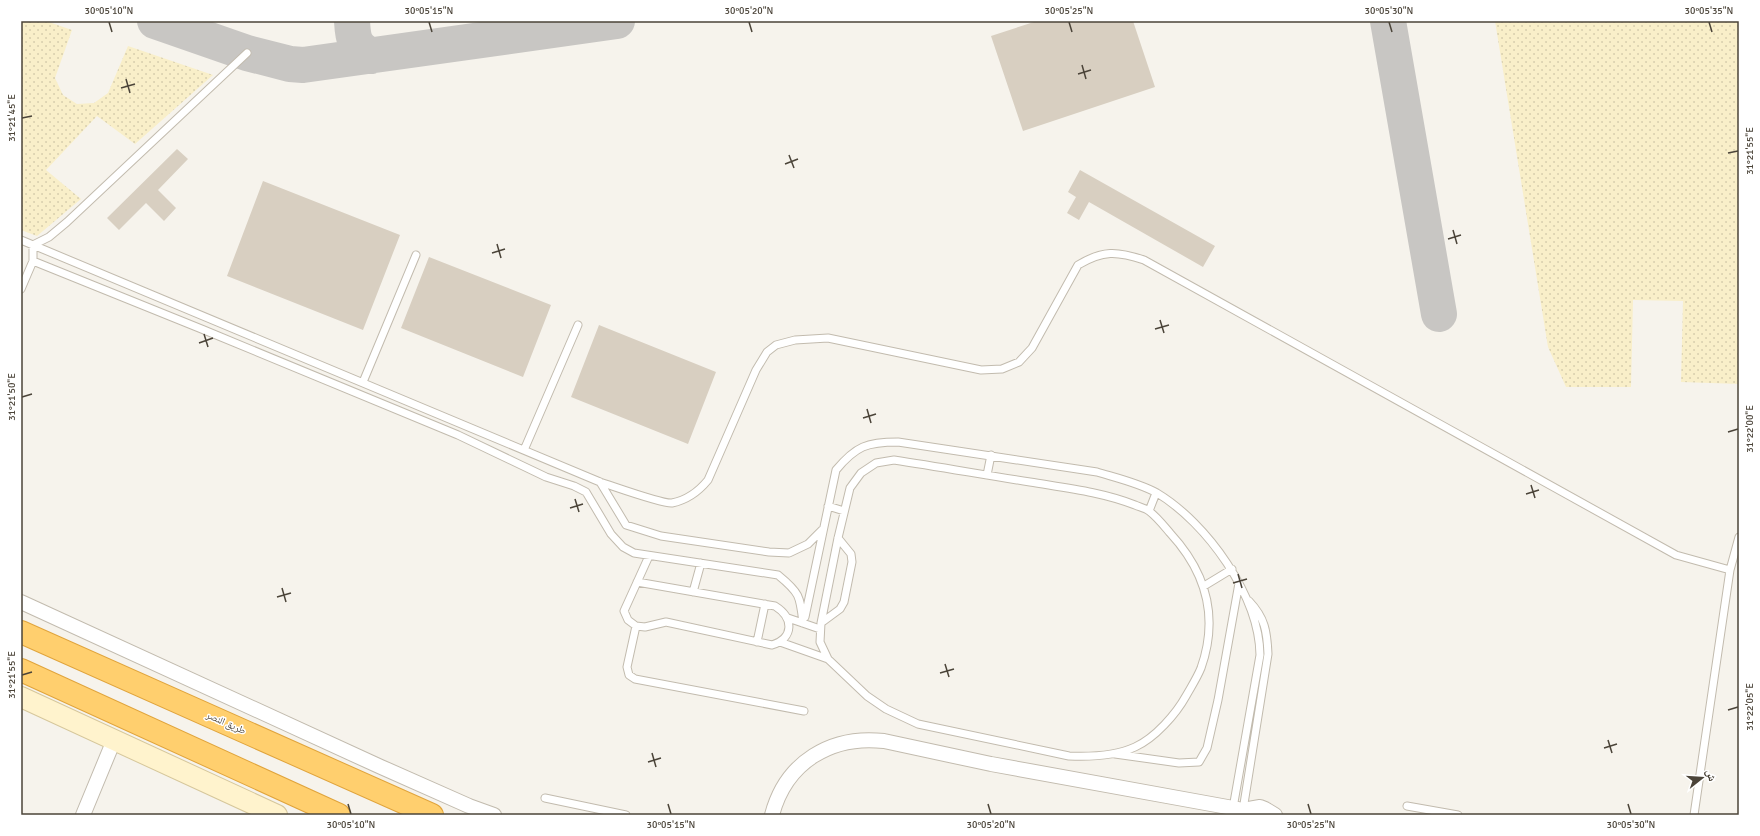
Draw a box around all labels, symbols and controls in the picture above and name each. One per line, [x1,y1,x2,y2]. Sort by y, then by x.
text: 30°05'10"N [85,5,133,17]
text: 30°05'15"N [405,5,453,17]
text: 30°05'20"N [725,5,773,17]
text: 30°05'25"N [1045,5,1093,17]
text: 30°05'30"N [1365,5,1413,17]
text: 30°05'35"N [1685,5,1733,17]
text: 31°21'45"E [6,94,18,142]
text: 31°21'55"E [1744,127,1756,175]
text: 31°21'50"E [6,373,18,421]
text: 31°22'00"E [1744,405,1756,453]
text: 31°21'55"E [6,651,18,699]
text: 31°22'05"E [1744,683,1756,731]
street label: طريق النصر [203,709,248,737]
north arrow [1682,758,1722,798]
text: ش [1702,768,1719,783]
text: 30°05'10"N [327,819,375,831]
text: 30°05'15"N [647,819,695,831]
text: 30°05'20"N [967,819,1015,831]
text: 30°05'25"N [1287,819,1335,831]
text: 30°05'30"N [1607,819,1655,831]

